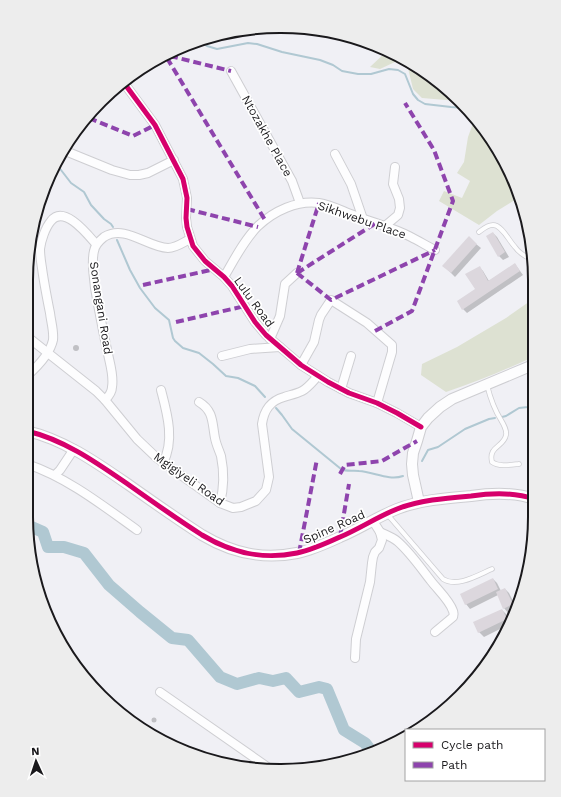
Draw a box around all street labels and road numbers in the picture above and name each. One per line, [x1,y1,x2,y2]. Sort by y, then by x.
street label: Ntozakhe Place [239,93,295,179]
street label: Sikhwebu Place [316,198,408,242]
street label: Sonangani Road [87,261,115,355]
street label: Lulu Road [231,274,277,330]
street label: Mgigiyeli Road [151,450,227,508]
street label: Spine Road [301,507,367,547]

